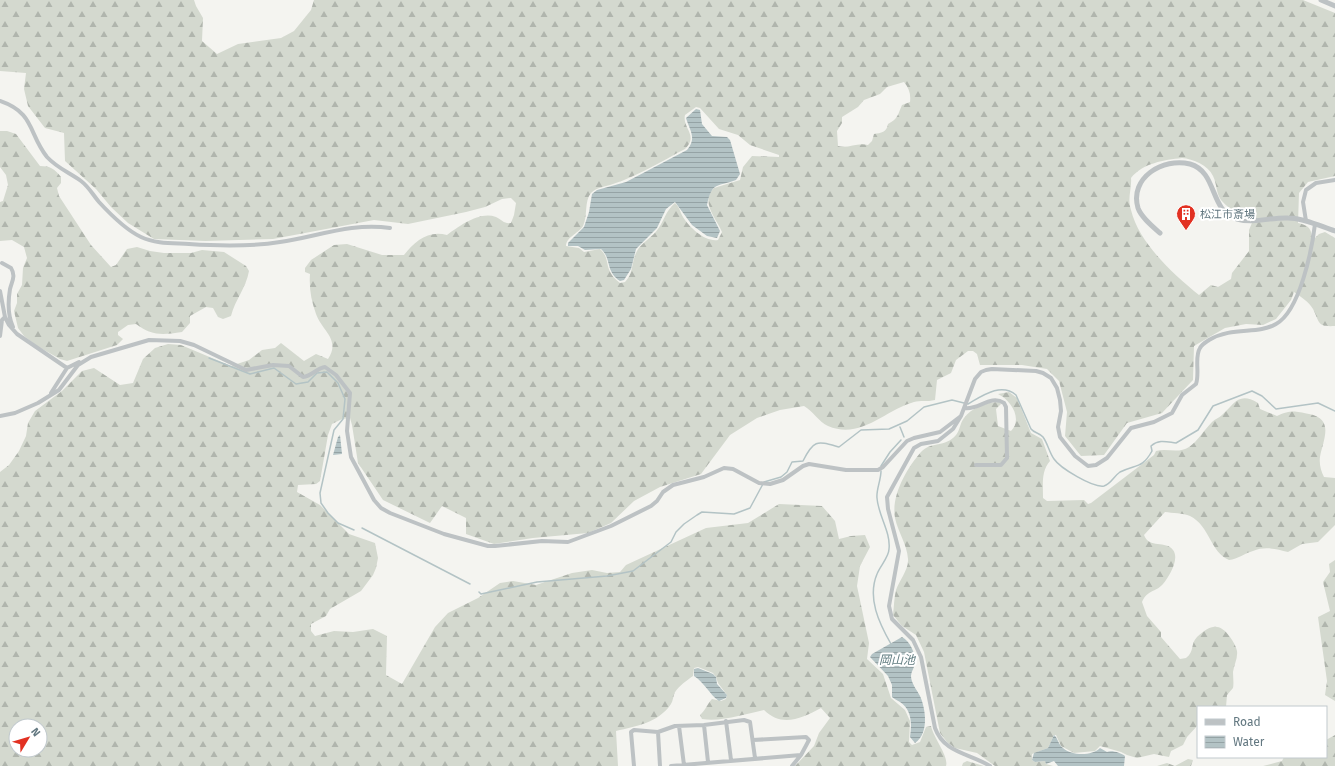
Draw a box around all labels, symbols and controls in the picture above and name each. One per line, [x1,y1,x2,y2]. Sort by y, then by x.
building icon: 松江市斎場 [1175,203,1197,231]
place label: 松江市斎場 [1200,208,1255,221]
water label: 岡山池 [879,653,916,667]
legend [1197,706,1327,758]
text: Road [1233,715,1261,729]
north arrow [8,718,48,758]
text: N [28,725,43,739]
text: Water [1233,735,1265,749]

